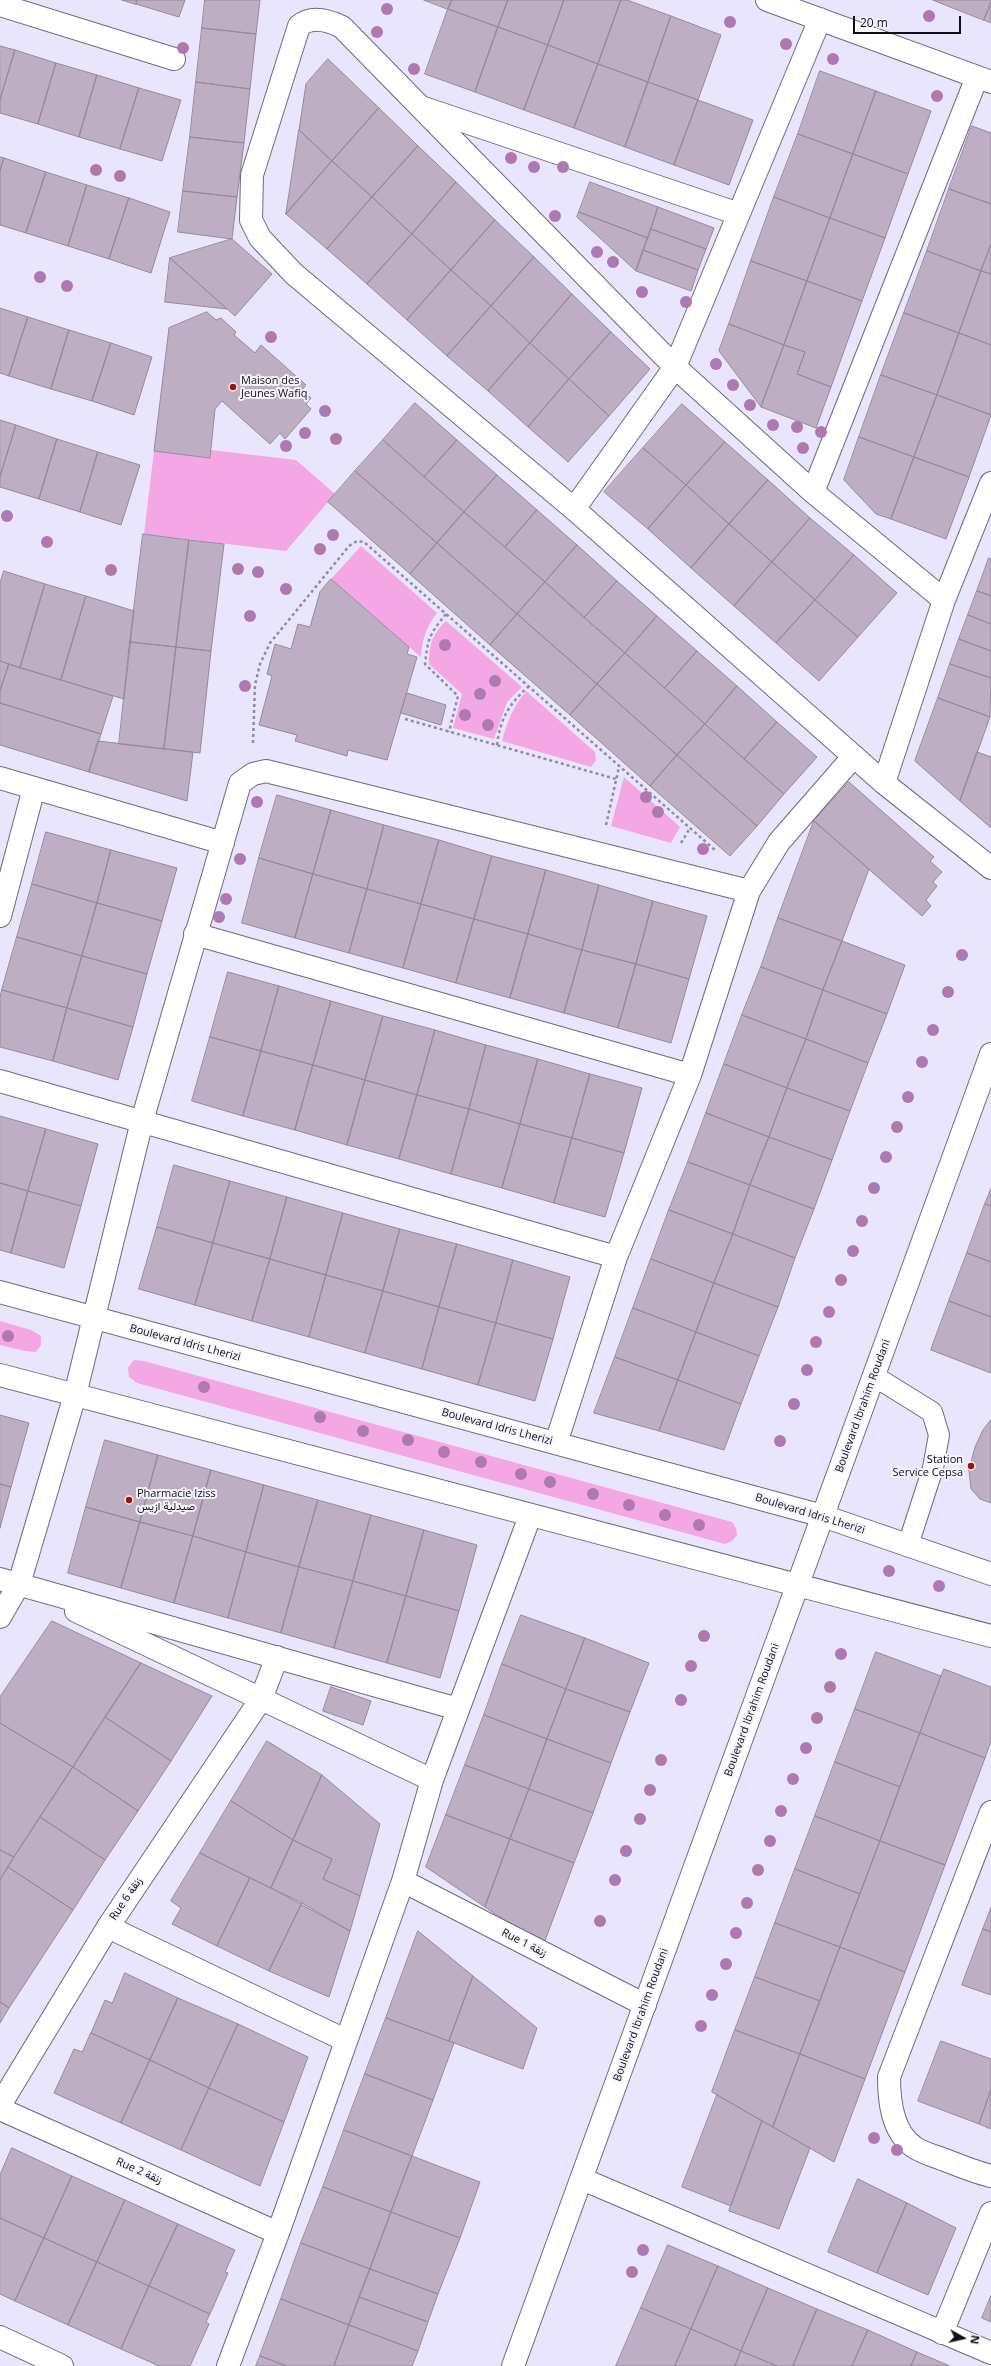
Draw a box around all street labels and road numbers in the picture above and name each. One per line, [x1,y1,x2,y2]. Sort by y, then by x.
street label: Boulevard Idris Lherizi [128,1322,242,1364]
street label: Boulevard Ibrahim Roudani [833,1338,893,1474]
street label: Boulevard Idris Lherizi [440,1406,554,1448]
street label: Boulevard Idris Lherizi [753,1491,867,1537]
street label: Boulevard Ibrahim Roudani [722,1642,782,1778]
street label: Rue 6 زنقة [107,1875,145,1923]
street label: Rue 1 زنقة [499,1926,549,1960]
street label: Boulevard Ibrahim Roudani [611,1947,671,2083]
street label: Rue 2 زنقة [114,2155,164,2187]

